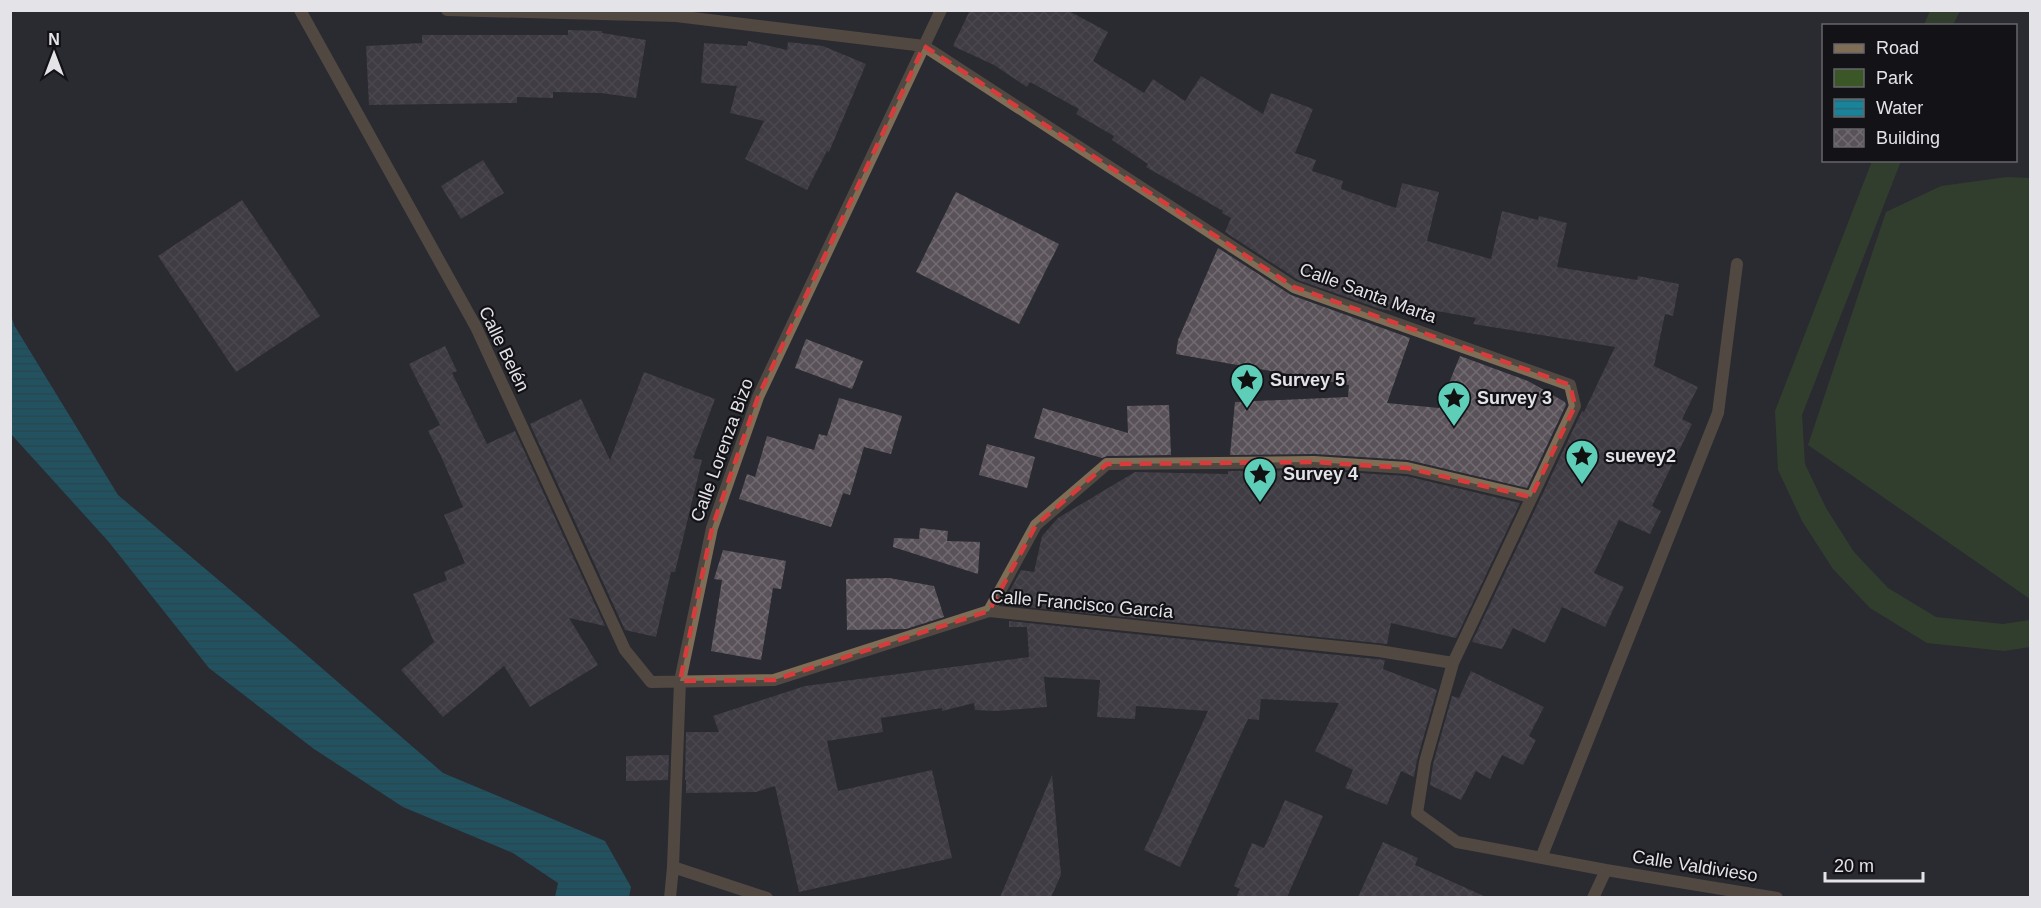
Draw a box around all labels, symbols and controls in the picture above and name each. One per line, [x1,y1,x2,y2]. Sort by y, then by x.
north arrow [24,24,84,84]
legend [1822,24,2017,162]
text: N [48,31,60,48]
text: Road [1876,38,1919,58]
text: Park [1876,68,1914,88]
text: Water [1876,98,1923,118]
text: Building [1876,128,1940,148]
street label: Calle Santa Marta [1297,259,1440,327]
street label: Calle Belén [475,303,533,395]
place icon: Survey 5 [1229,362,1265,409]
place label: Survey 5 [1270,370,1345,390]
street label: Calle Lorenza Bizo [687,376,757,524]
place icon: Survey 3 [1436,380,1472,427]
place label: Survey 3 [1477,388,1552,408]
place icon: suevey2 [1564,438,1600,485]
place label: suevey2 [1605,446,1676,466]
place icon: Survey 4 [1242,456,1278,503]
place label: Survey 4 [1283,464,1358,484]
street label: Calle Francisco García [990,586,1175,622]
scale bar [1825,845,1922,883]
street label: Calle Valdivieso [1631,846,1759,886]
text: 20 m [1834,856,1874,876]

